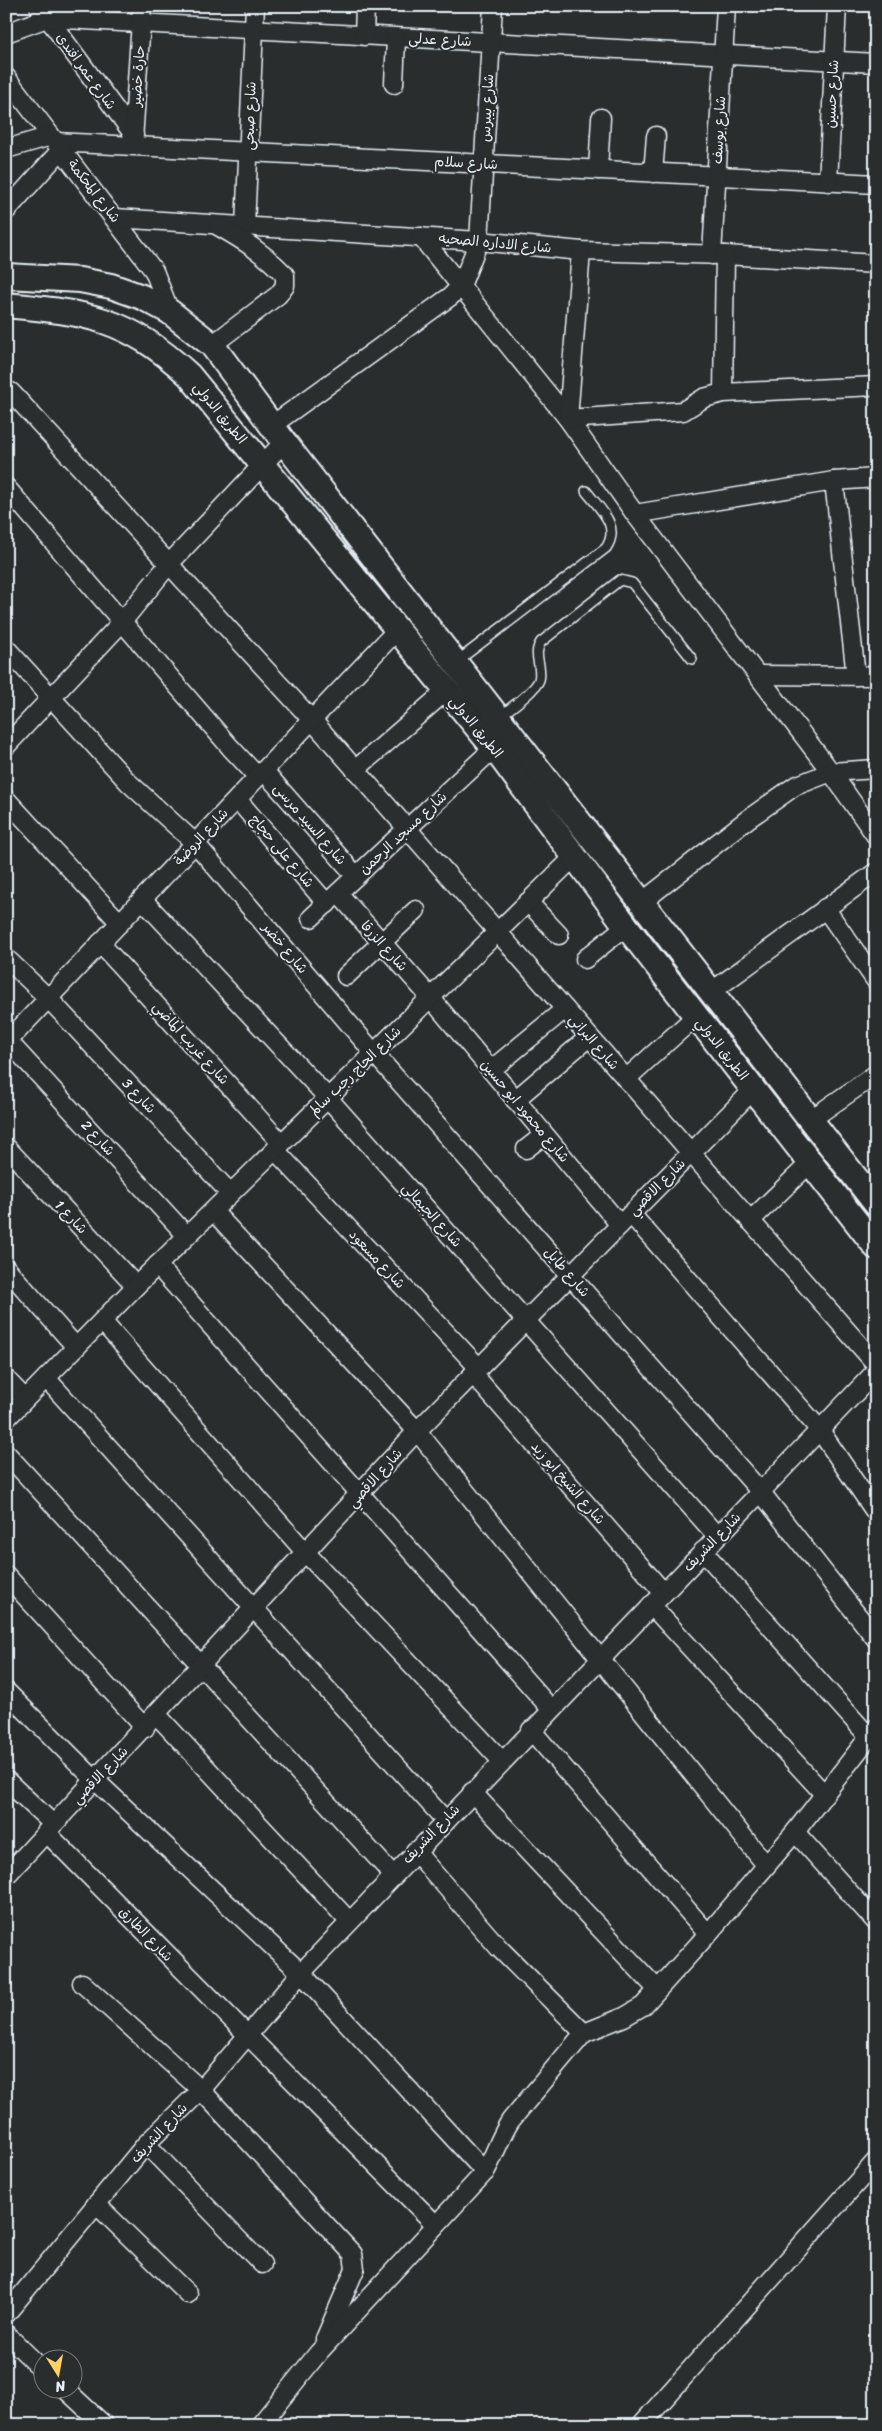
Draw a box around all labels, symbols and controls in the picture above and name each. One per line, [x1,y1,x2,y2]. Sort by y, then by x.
street label: شارع عدلى [408,26,472,54]
street label: شارع عمر افندى [49,27,123,115]
street label: حارة خضير [123,44,153,109]
street label: شارع حسين [818,59,846,129]
street label: شارع بيبرس [473,73,501,143]
street label: شارع صبحى [236,81,264,151]
street label: شارع يوسف [705,95,733,165]
street label: شارع سلام [434,149,498,177]
street label: شارع المحكمة [61,154,127,228]
street label: شارع الاداره الصحيه [438,226,552,260]
street label: الطريق الدولي [187,376,253,450]
street label: الطريق الدولي [443,690,509,764]
street label: شارع السيد مرسى [267,777,353,871]
street label: شارع مسجد الرحمن [353,785,453,881]
street label: شارع الروضة [167,802,235,872]
street label: شارع على حجاج [243,808,321,894]
street label: شارع الزرقا [354,915,414,977]
street label: شارع خضر [255,916,314,980]
street label: شارع غريب الماضي [146,995,236,1091]
street label: شارع البراني [562,1008,626,1076]
street label: الطريق الدولي [689,1012,755,1086]
street label: شارع الحاج رجب سالم [303,1020,407,1122]
street label: شارع محمود ابو حسين [474,1054,576,1168]
street label: شارع 3 [116,1072,162,1120]
street label: شارع 2 [75,1114,121,1162]
street label: شارع الاقصي [622,1152,692,1222]
street label: شارع الجيمالي [396,1177,468,1253]
street label: شارع 1 [48,1194,94,1240]
street label: شارع مسعود [342,1223,412,1295]
street label: شارع طايل [538,1241,596,1303]
street label: شارع الشيخ ابو زيد [524,1435,612,1531]
street label: شارع الاقصي [341,1442,409,1514]
street label: شارع الشريف [677,1506,747,1578]
street label: شارع الاقصي [65,1740,135,1810]
street label: شارع الشريف [396,1798,466,1870]
street label: شارع الطارق [113,1900,179,1968]
street label: شارع الشريف [124,2097,194,2169]
north arrow [32,2348,82,2398]
text: N [53,2373,69,2400]

